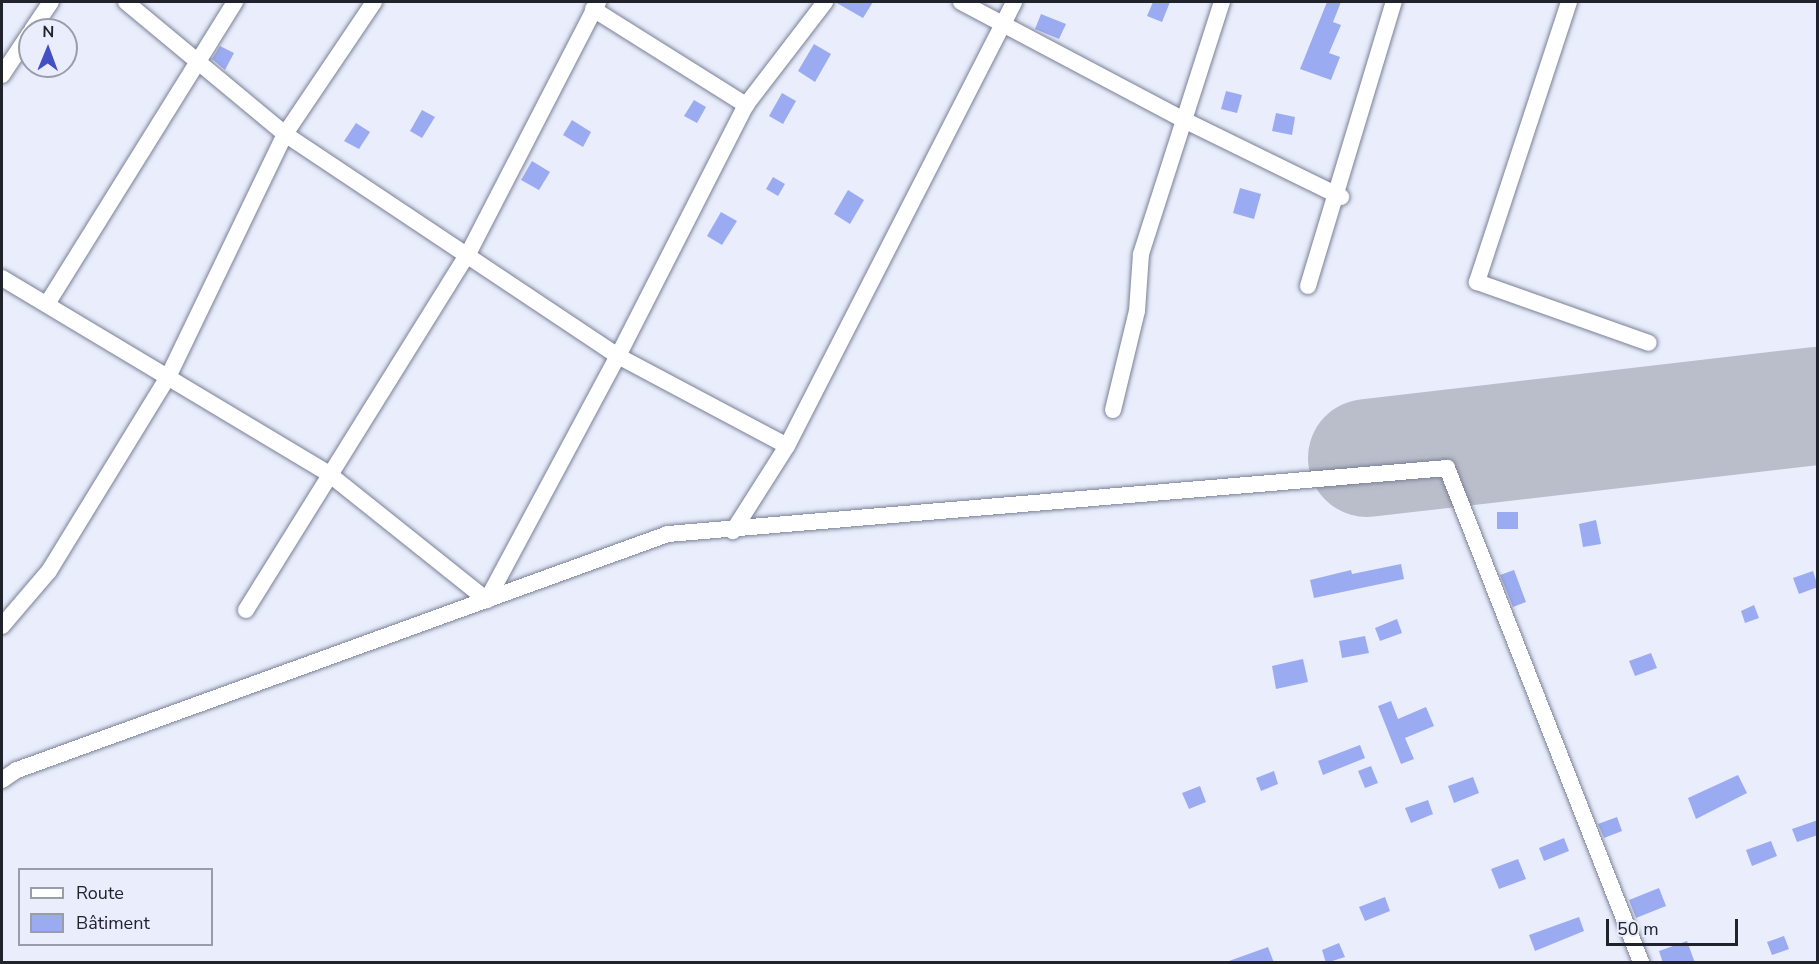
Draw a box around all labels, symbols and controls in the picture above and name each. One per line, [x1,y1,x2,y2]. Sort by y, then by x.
north arrow [18,18,78,78]
text: N [42,21,54,43]
legend [18,868,213,946]
text: Route [76,881,124,905]
scale bar [1609,907,1741,945]
text: Bâtiment [76,911,150,935]
text: 50 m [1617,917,1659,941]

